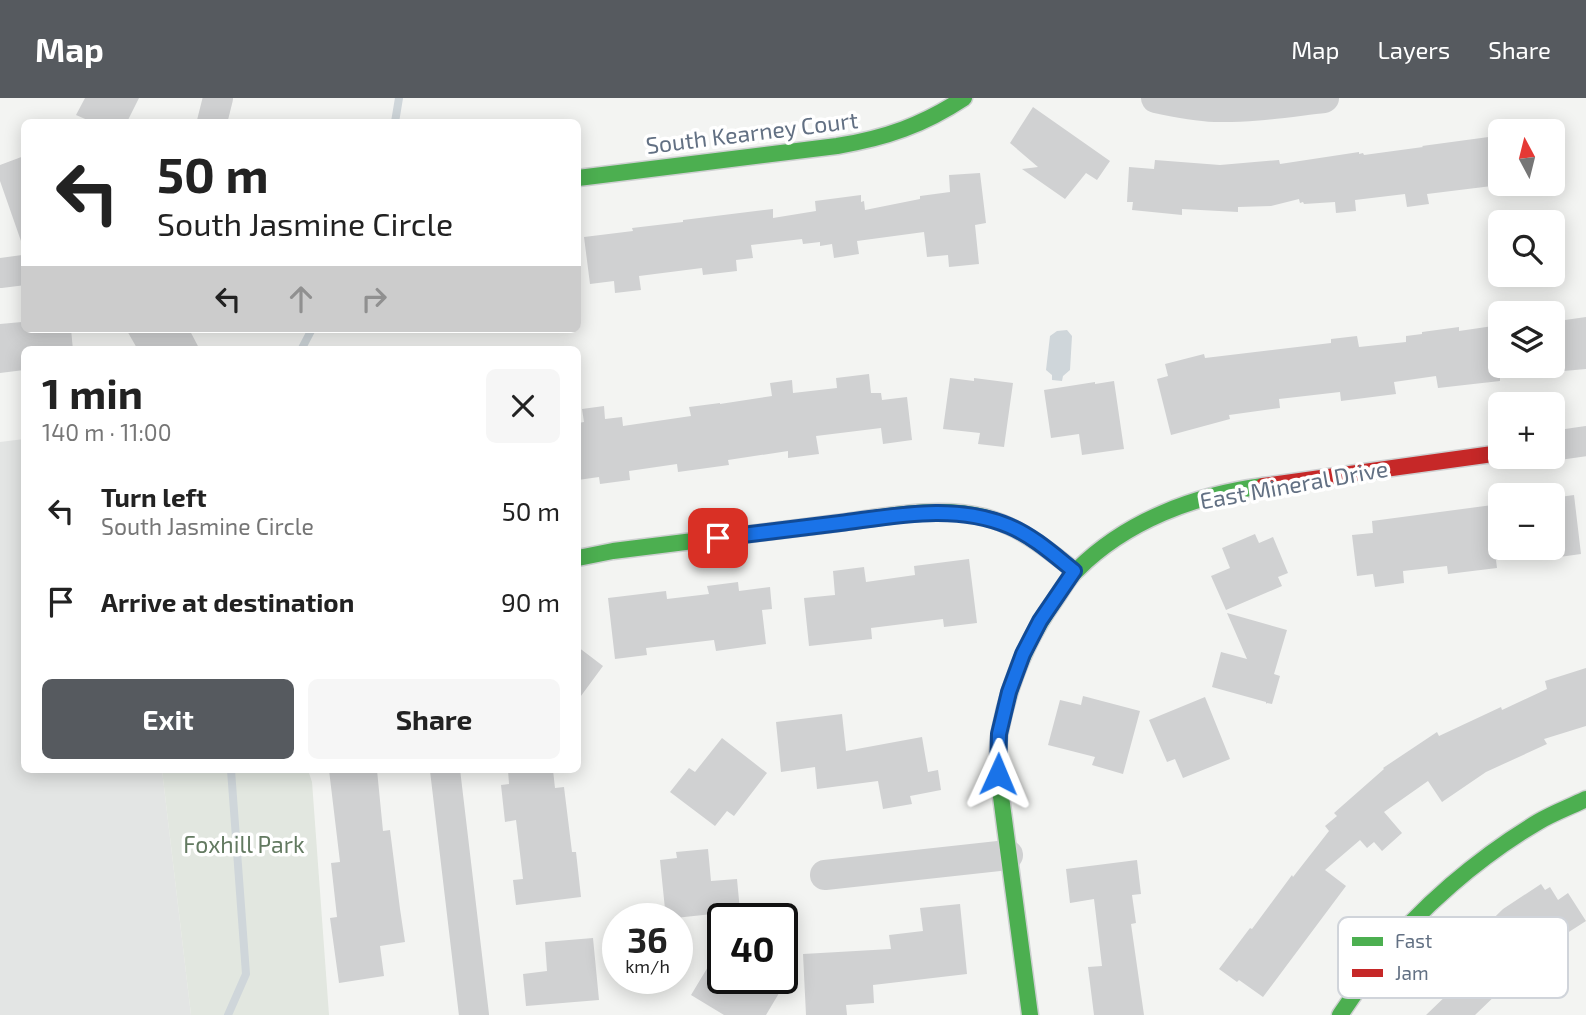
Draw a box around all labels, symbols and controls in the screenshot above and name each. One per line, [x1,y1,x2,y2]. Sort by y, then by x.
text: Map [35,29,104,69]
text: Map [1291,35,1339,64]
text: Layers [1377,35,1450,64]
text: Share [1488,35,1551,64]
street label: South Kearney Court [644,105,860,159]
north arrow [1488,119,1564,196]
map controls [1488,119,1565,560]
text: 50 m [157,144,269,203]
icon: left [42,147,133,238]
text: South Jasmine Circle [157,204,453,242]
button: search [1488,210,1565,287]
icon: left [209,280,247,318]
icon: ahead [282,280,320,318]
icon: right [355,280,393,318]
button: layers [1488,301,1565,378]
text: 1 min [42,367,143,417]
button: close [486,369,560,443]
button: + [1488,392,1565,469]
text: 140 m · 11:00 [42,418,172,446]
street label: East Mineral Drive [1198,454,1390,514]
text: Turn left [101,481,207,512]
button: − [1488,483,1565,560]
icon: left [42,492,80,530]
text: 50 m [502,495,560,526]
pin [688,508,748,568]
text: South Jasmine Circle [101,512,314,540]
icon: arrive [699,519,737,557]
icon: arrive [42,583,80,621]
text: Arrive at destination [101,586,354,617]
text: 90 m [501,586,560,617]
button: Exit [42,679,294,759]
button: Share [308,679,560,759]
position arrow [961,737,1035,811]
park label: Foxhill Park [183,830,305,858]
speed limit sign: 40 [707,903,798,994]
legend [1338,917,1568,998]
text: 36 [627,918,668,960]
text: Fast [1395,929,1432,952]
text: km/h [625,955,670,977]
text: Jam [1395,961,1429,984]

